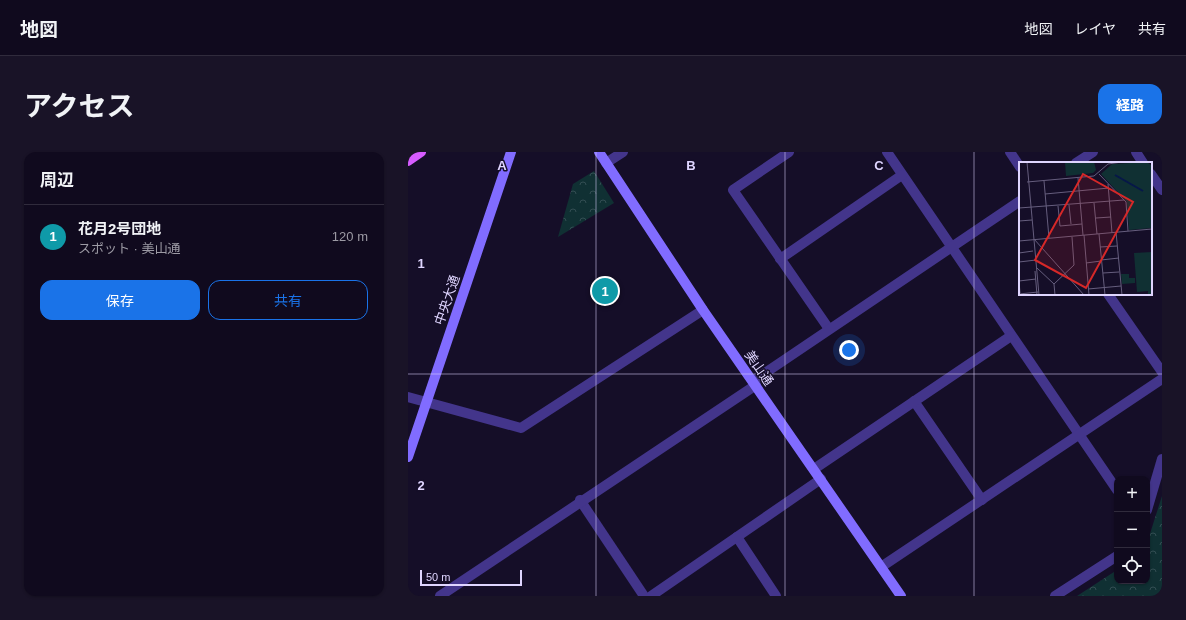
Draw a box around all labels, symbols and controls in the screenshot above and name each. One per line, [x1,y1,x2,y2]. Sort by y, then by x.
text: 地図 [20,19,58,40]
text: 地図 [1024,21,1052,37]
text: レイヤ [1074,21,1116,37]
text: 共有 [1138,21,1166,37]
button: 経路 [1098,84,1162,124]
text: アクセス [24,91,135,122]
text: A [497,158,507,173]
text: B [686,158,696,173]
text: C [874,158,884,173]
inset map [1019,162,1152,295]
text: 周辺 [40,171,74,190]
text: 花月2号団地 [78,220,161,237]
text: 1 [49,229,57,244]
text: 120 m [332,229,368,244]
text: スポット · 美山通 [78,241,181,256]
text: 1 [417,256,425,271]
street label: 中央大通 [431,273,463,327]
pin: 1 [592,276,618,306]
button: 保存 [40,280,200,320]
button: 共有 [208,280,368,320]
your location [839,340,859,360]
street label: 美山通 [742,348,776,388]
map controls [1114,476,1150,584]
button: + [1114,476,1150,512]
text: 2 [417,478,425,493]
button: − [1114,512,1150,548]
button: locate [1114,548,1150,584]
scale bar [420,568,522,587]
text: 50 m [426,571,450,583]

